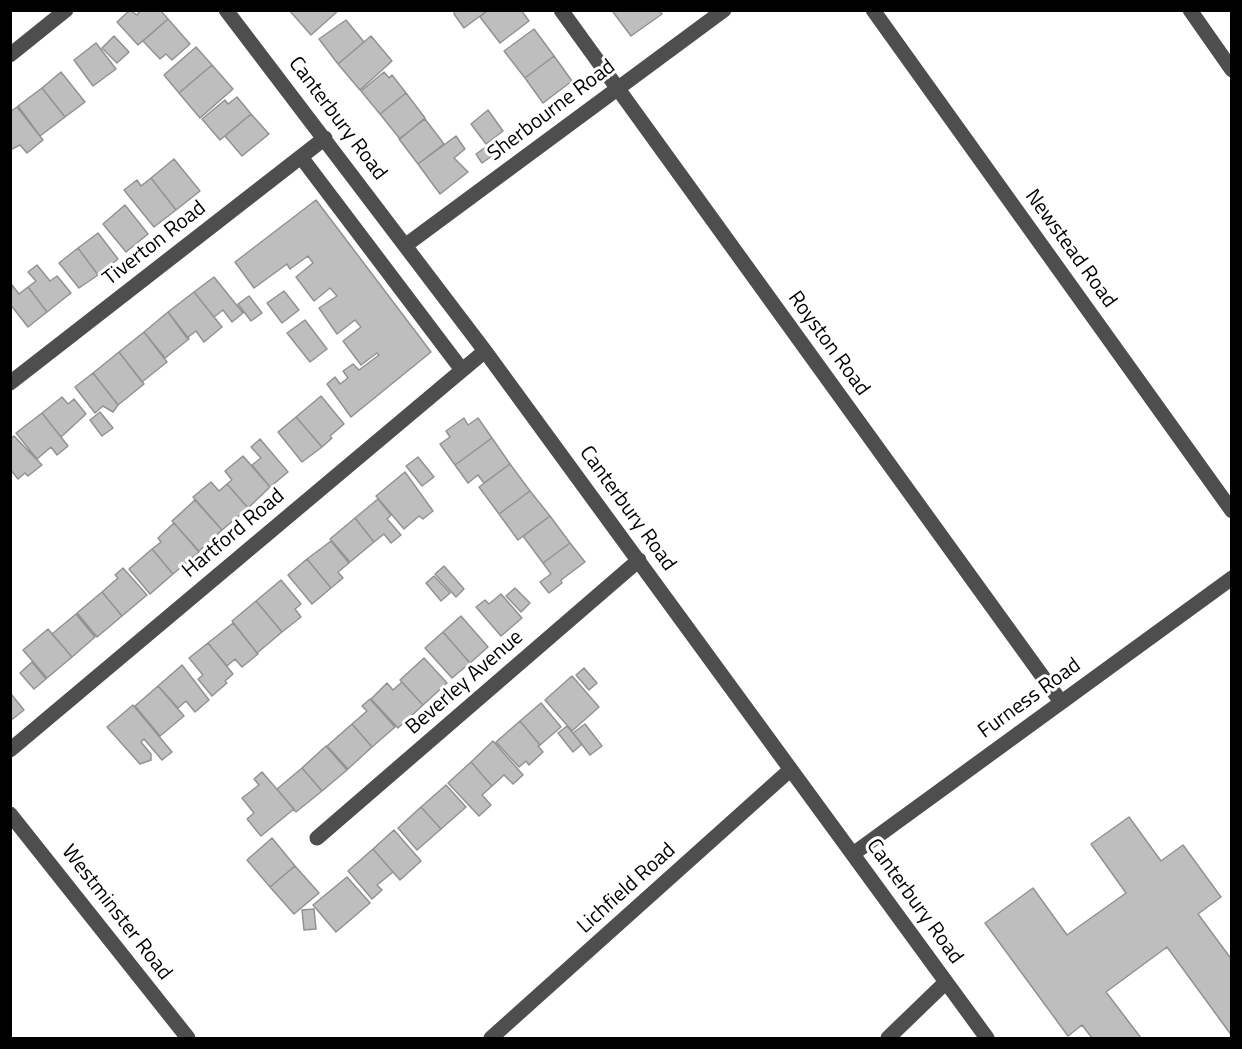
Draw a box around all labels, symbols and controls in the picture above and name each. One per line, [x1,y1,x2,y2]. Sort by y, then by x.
street label: Canterbury Road [282,52,392,186]
street label: Sherbourne Road [483,55,621,167]
street label: Newstead Road [1019,185,1121,313]
street label: Tiverton Road [99,196,211,292]
street label: Royston Road [782,287,874,401]
street label: Canterbury Road [573,442,681,576]
street label: Hartford Road [178,484,290,584]
street label: Beverley Avenue [401,625,529,741]
street label: Furness Road [974,653,1086,745]
street label: Canterbury Road [860,835,968,969]
street label: Lichfield Road [573,838,681,940]
street label: Westminster Road [55,840,177,986]

